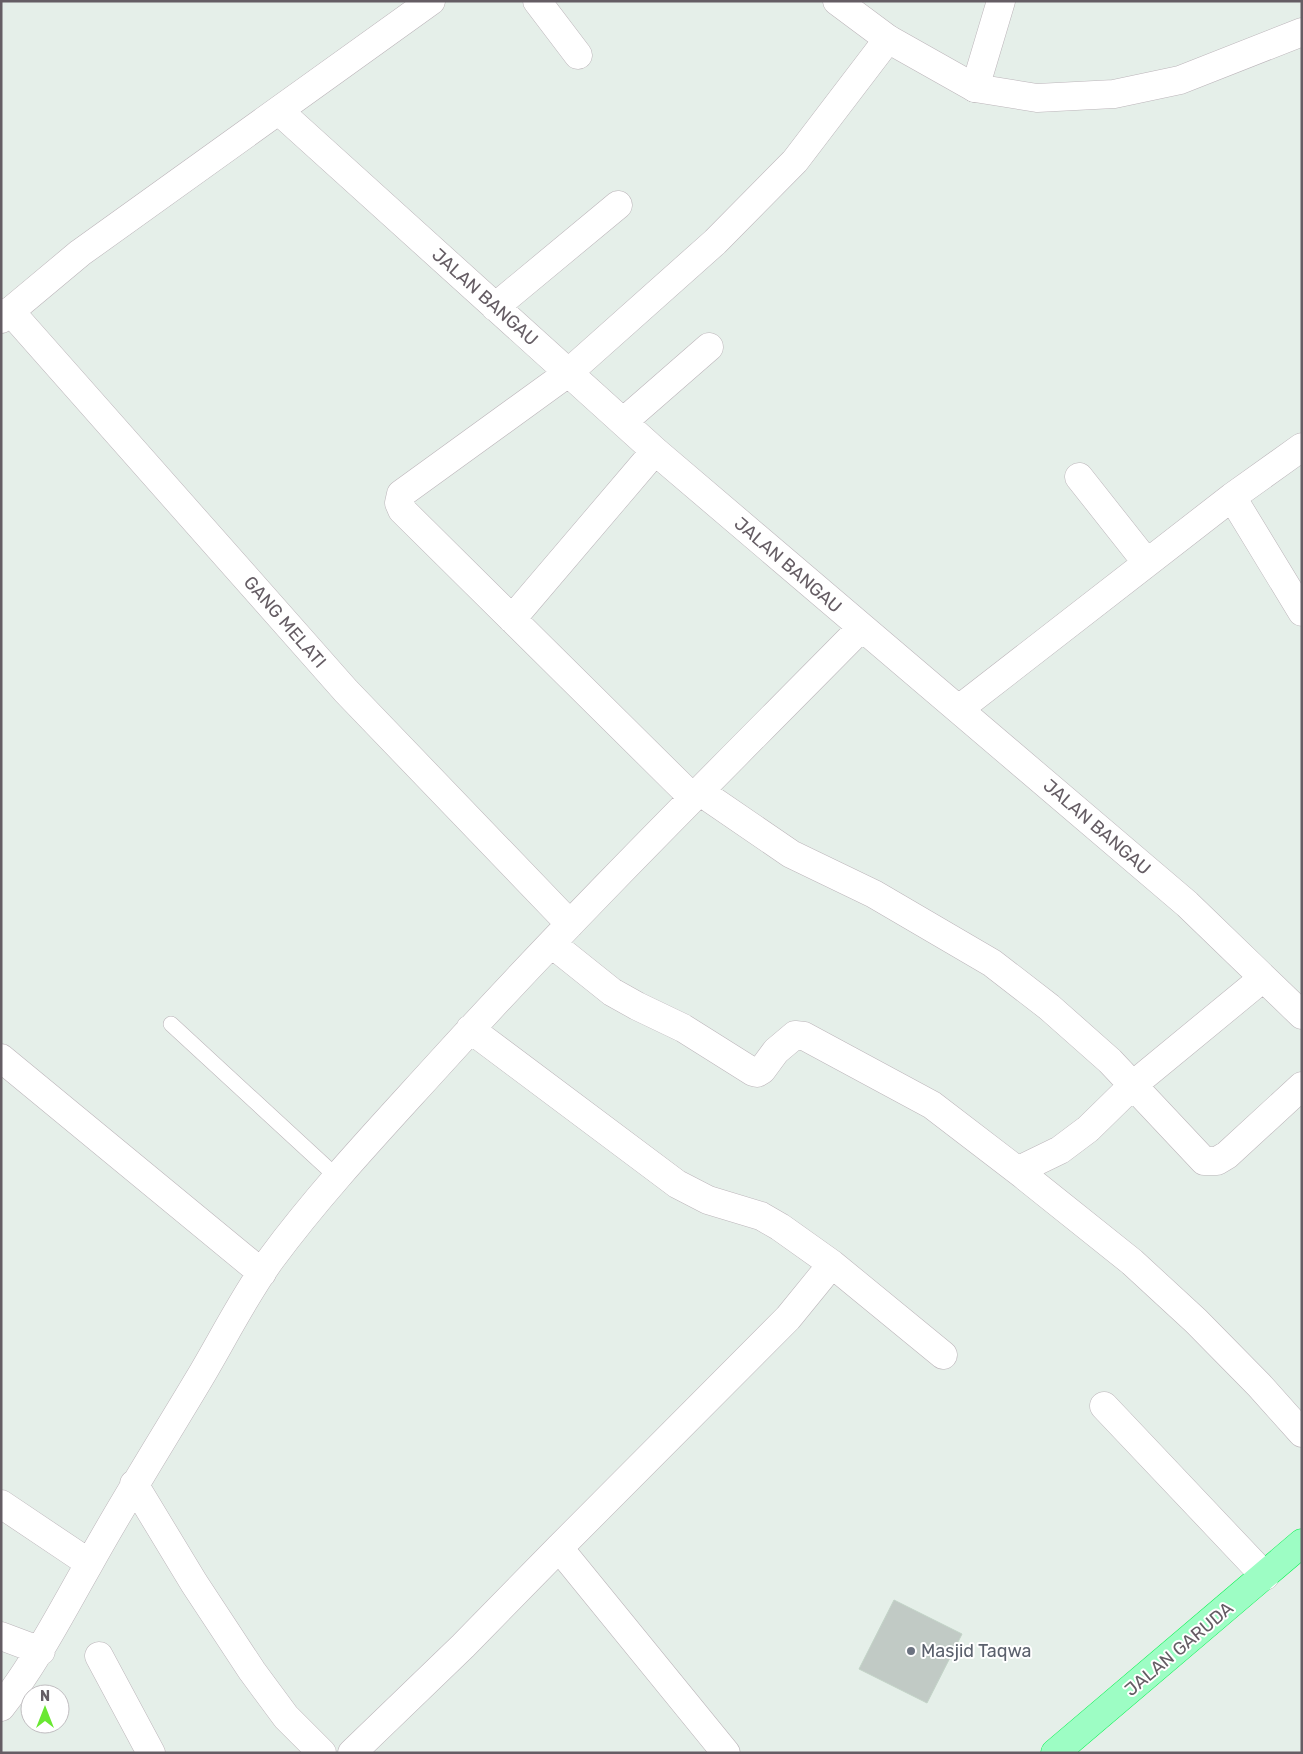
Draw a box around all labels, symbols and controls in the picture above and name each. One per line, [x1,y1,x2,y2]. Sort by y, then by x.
street label: JALAN BANGAU [427,244,543,350]
street label: JALAN BANGAU [730,512,846,618]
street label: GANG MELATI [239,572,331,672]
street label: JALAN BANGAU [1039,774,1155,880]
street label: JALAN GARUDA [1120,1597,1238,1701]
place label: Masjid Taqwa [921,1640,1032,1662]
marker: Masjid Taqwa [905,1645,917,1657]
north arrow [20,1684,70,1734]
text: N [40,1688,50,1705]

